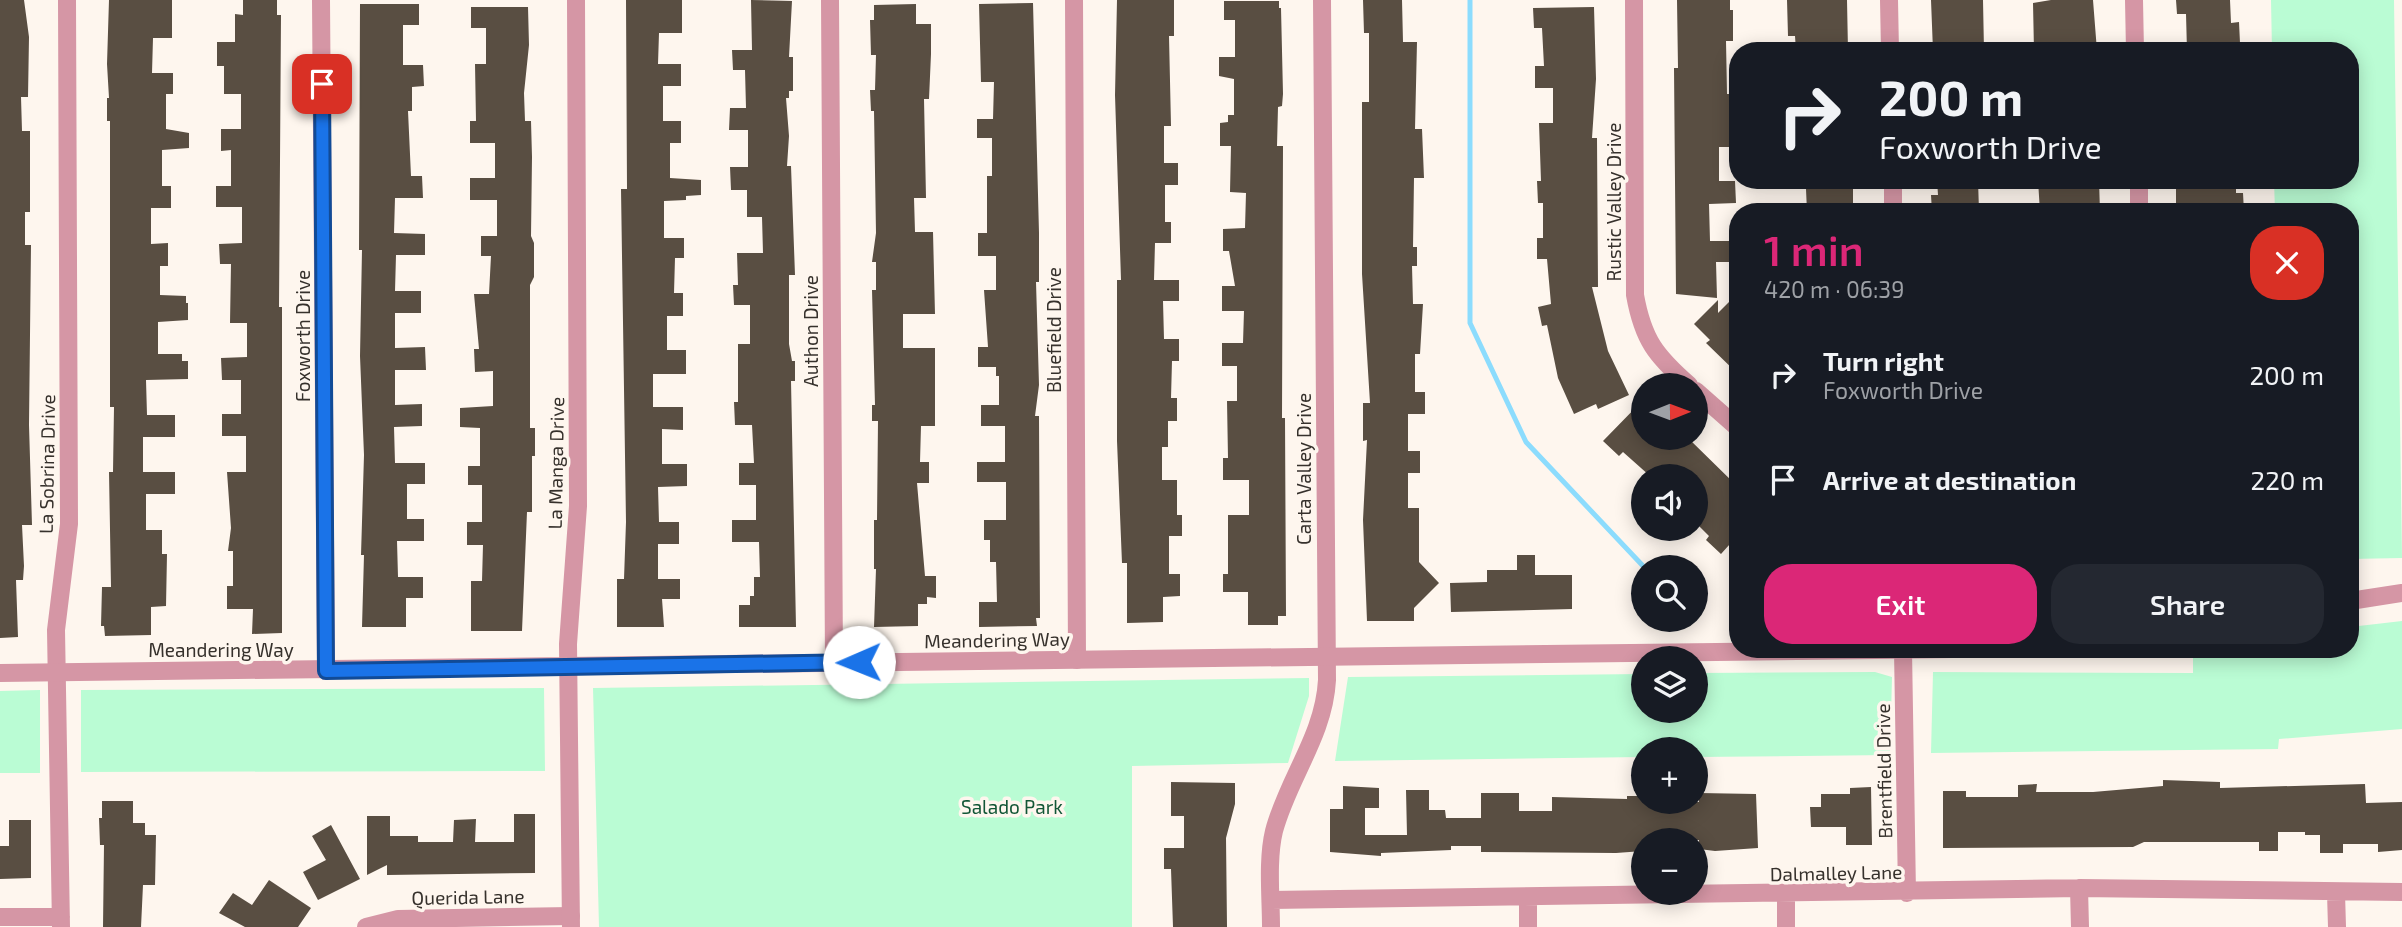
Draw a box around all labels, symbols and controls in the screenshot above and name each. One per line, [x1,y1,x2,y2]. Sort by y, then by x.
pin [292,54,352,114]
icon: arrive [303,65,341,103]
text: 200 m [1879,67,2023,126]
icon: right [1764,70,1855,161]
street label: Rustic Valley Drive [1602,122,1625,282]
text: Foxworth Drive [1879,127,2102,165]
text: 1 min [1764,224,1864,274]
button: close [2250,226,2324,300]
street label: Bluefield Drive [1042,267,1065,393]
street label: Foxworth Drive [291,270,314,402]
street label: Authon Drive [799,275,822,387]
text: 420 m · 06:39 [1764,275,1904,303]
text: Turn right [1823,345,1944,376]
icon: right [1764,356,1802,394]
text: 200 m [2249,359,2324,390]
north arrow [1631,373,1708,450]
map controls [1631,373,1708,905]
text: Foxworth Drive [1823,376,1983,404]
street label: Carta Valley Drive [1292,393,1315,545]
street label: La Sobrina Drive [34,394,59,534]
street label: La Manga Drive [543,396,568,530]
icon: arrive [1764,461,1802,499]
button: sound [1631,464,1708,541]
text: Arrive at destination [1823,464,2076,495]
text: 220 m [2251,464,2324,495]
button: search [1631,555,1708,632]
button: Exit [1764,564,2037,644]
button: Share [2051,564,2324,644]
position arrow [822,625,896,699]
street label: Meandering Way [924,627,1070,652]
street label: Meandering Way [148,638,294,661]
button: layers [1631,646,1708,723]
street label: Brentfield Drive [1871,703,1896,839]
button: + [1631,737,1708,814]
park label: Salado Park [961,795,1063,818]
button: − [1631,828,1708,905]
street label: Dalmalley Lane [1770,860,1902,885]
street label: Querida Lane [411,884,525,909]

